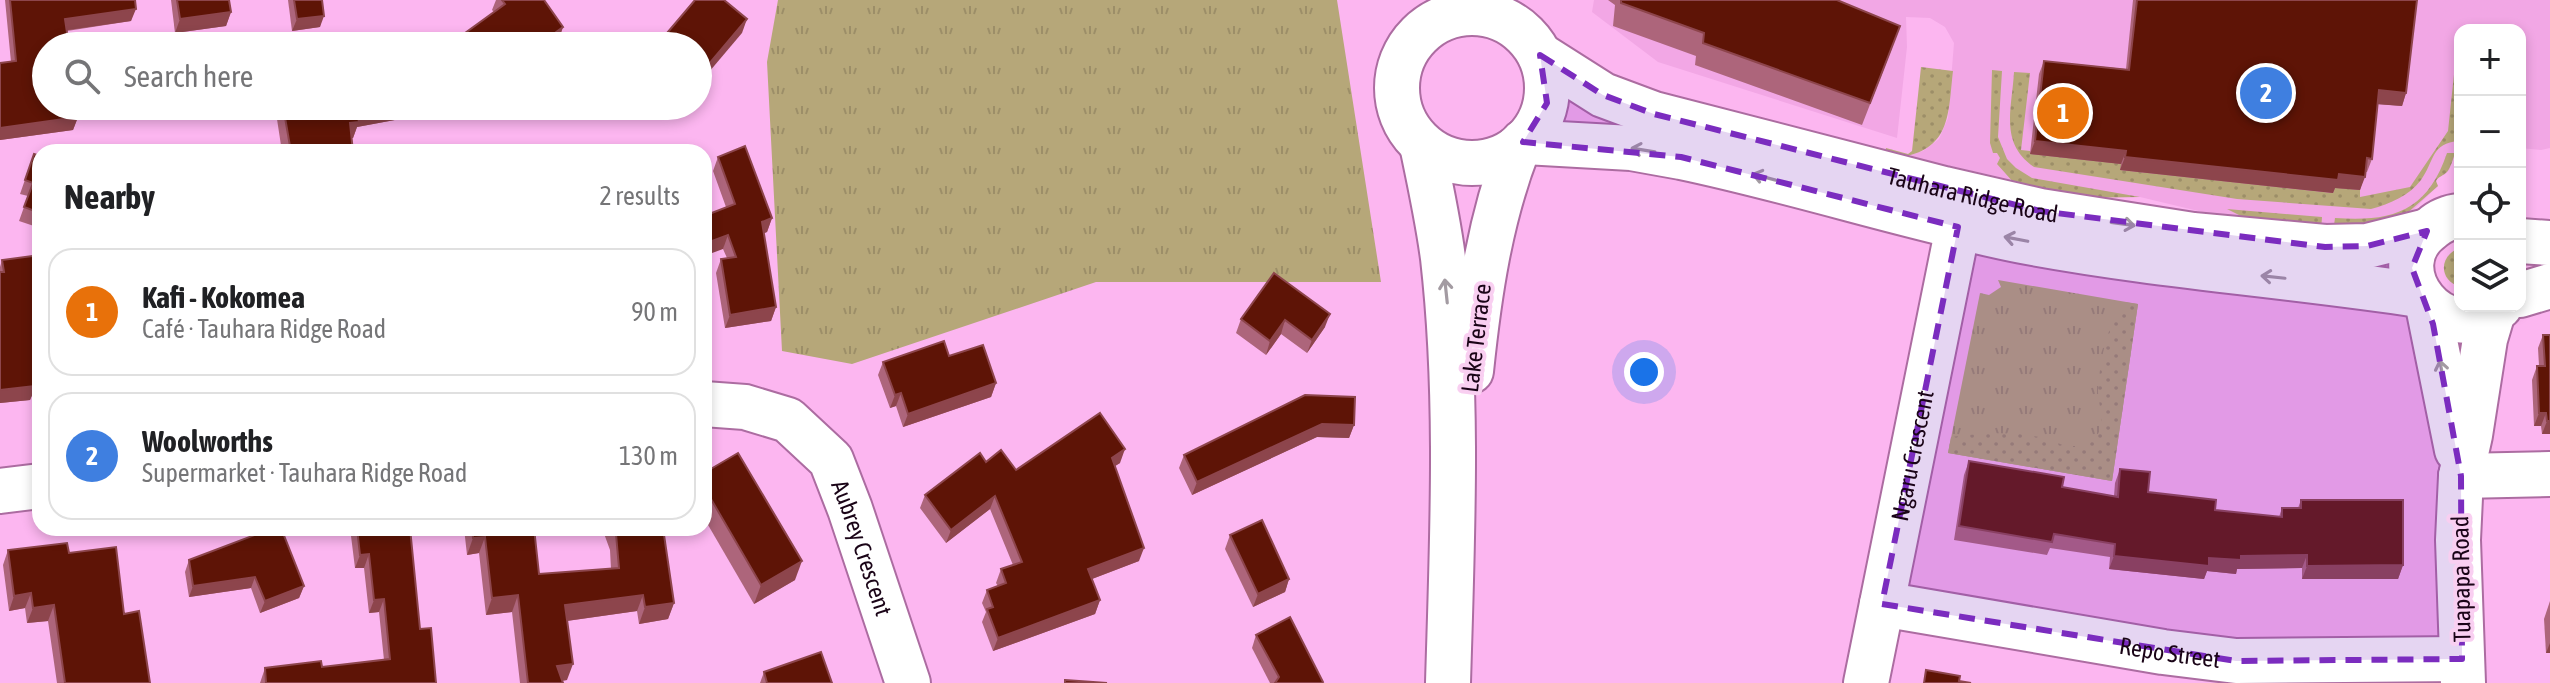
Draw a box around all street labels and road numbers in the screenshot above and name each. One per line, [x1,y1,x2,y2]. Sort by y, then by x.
street label: Tauhara Ridge Road [1885,161,2060,227]
street label: Lake Terrace [1456,282,1496,394]
street label: Ngaru Crescent [1886,388,1938,523]
street label: Aubrey Crescent [827,476,898,619]
street label: Tuapapa Road [2446,516,2476,642]
street label: Repo Street [2117,631,2222,672]

